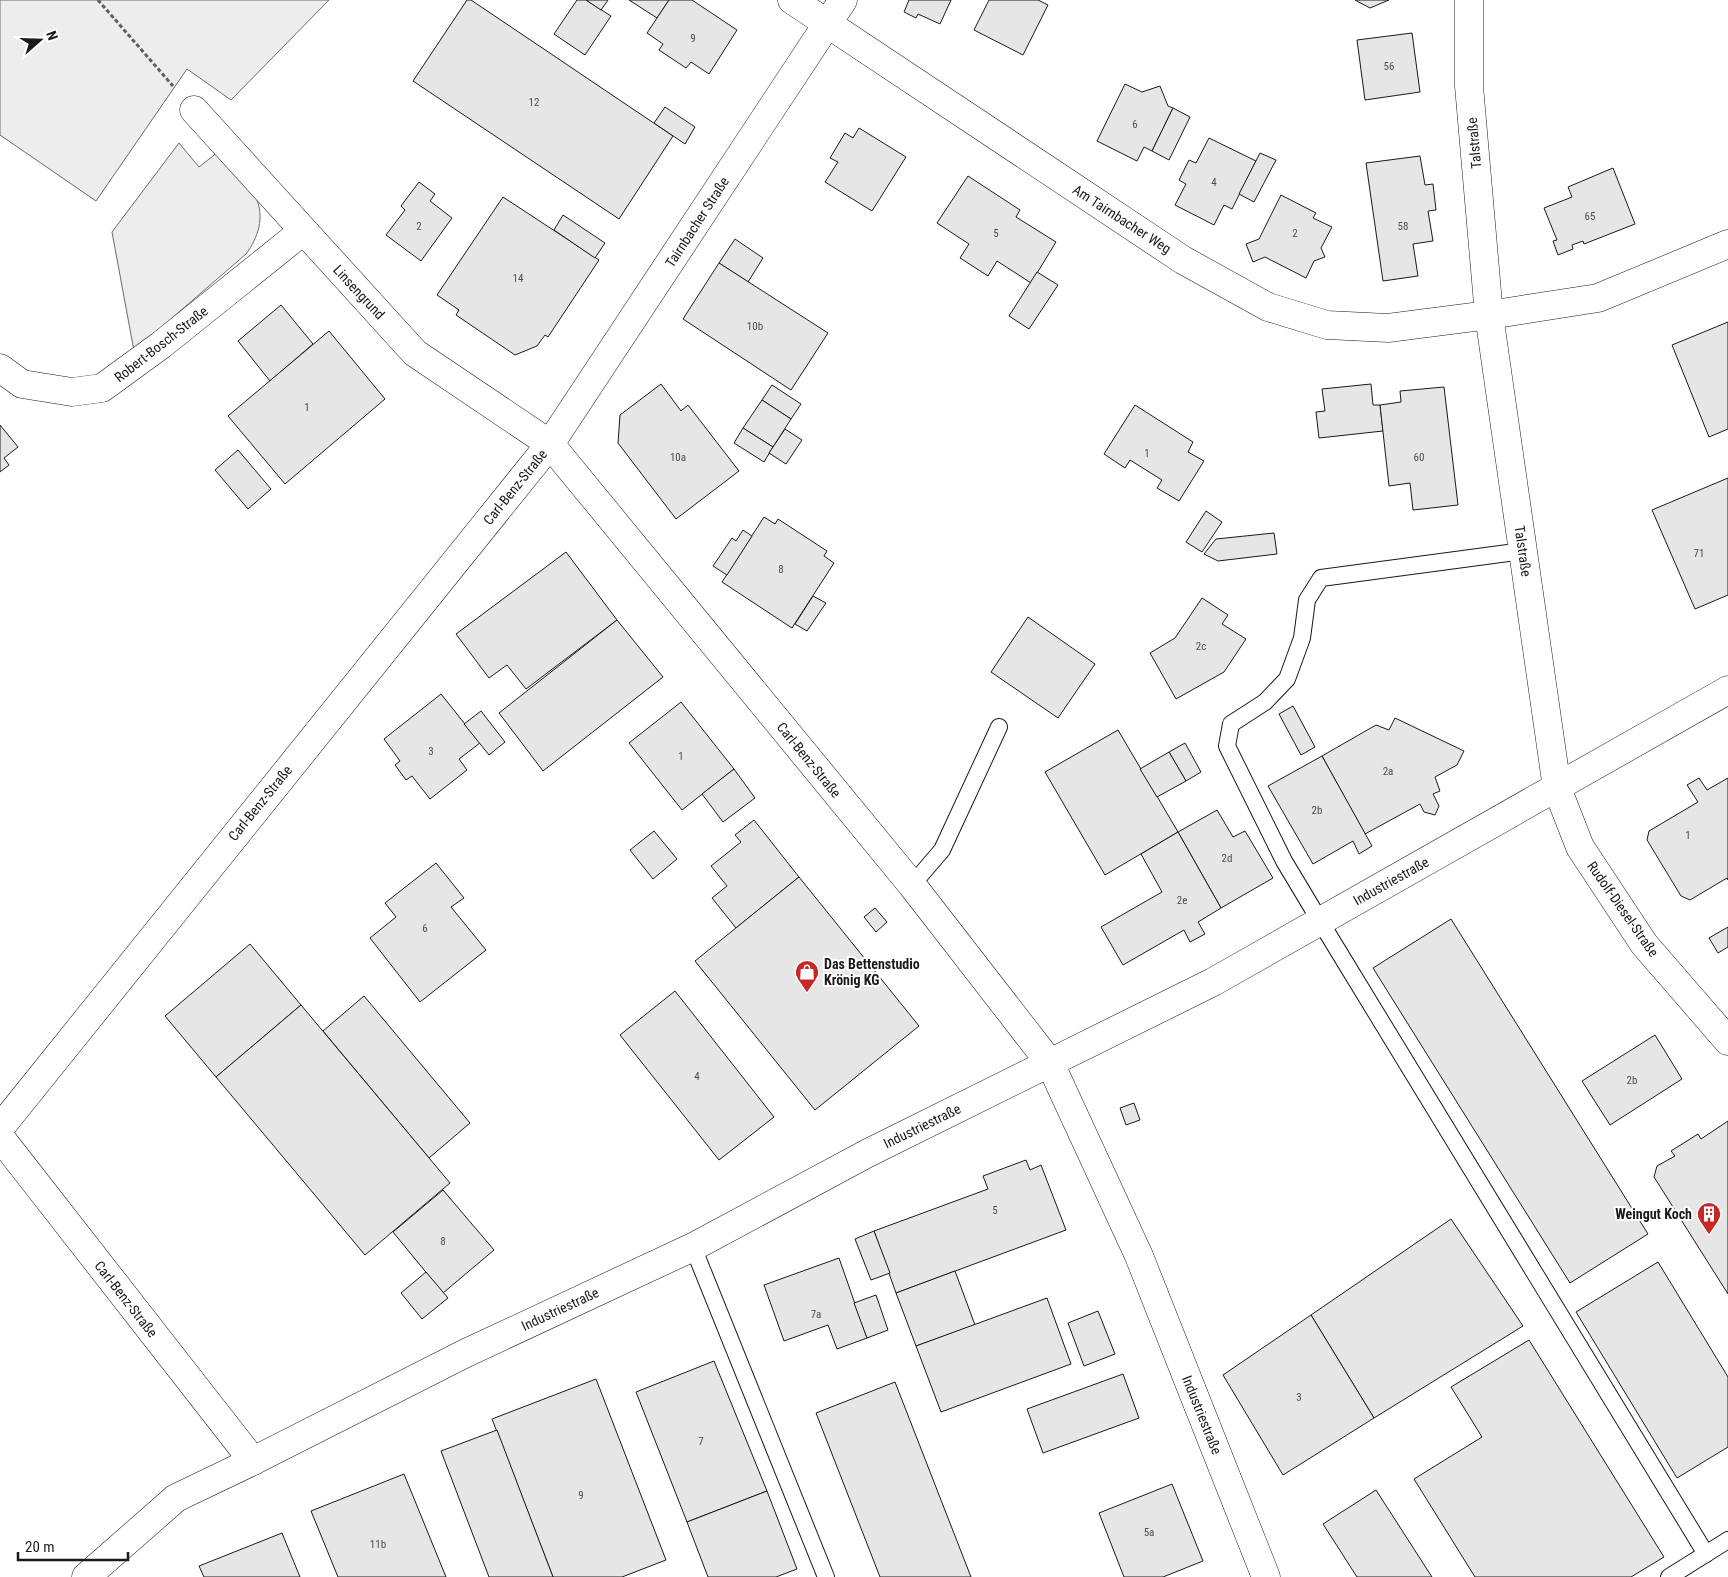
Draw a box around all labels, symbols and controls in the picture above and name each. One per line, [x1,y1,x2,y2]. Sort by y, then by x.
north arrow [15,15,65,65]
text: N [43,29,61,42]
house number: 9 [690,32,696,45]
house number: 56 [1384,60,1394,73]
house number: 12 [529,96,539,109]
street label: Talstraße [1464,116,1484,169]
house number: 6 [1132,118,1138,131]
street label: Tairnbacher Straße [662,174,732,270]
house number: 4 [1211,176,1217,189]
street label: Am Tairnbacher Weg [1070,181,1174,257]
house number: 65 [1585,210,1595,223]
house number: 2 [416,220,422,233]
house number: 58 [1398,220,1408,233]
house number: 5 [993,227,999,240]
house number: 2 [1292,227,1298,240]
street label: Linsengrund [330,262,388,322]
house number: 14 [513,272,524,285]
street label: Robert-Bosch-Straße [111,302,211,385]
house number: 10b [747,320,763,333]
house number: 1 [304,401,310,414]
street label: Carl-Benz-Straße [480,446,550,528]
house number: 1 [1144,447,1150,460]
house number: 10a [670,451,686,464]
house number: 60 [1414,451,1424,464]
street label: Talstraße [1511,524,1535,578]
house number: 71 [1694,547,1704,560]
house number: 8 [778,563,784,576]
house number: 2c [1196,640,1206,653]
street label: Carl-Benz-Straße [774,719,844,801]
house number: 3 [428,745,434,758]
house number: 1 [678,750,684,763]
street label: Carl-Benz-Straße [225,762,295,844]
house number: 2a [1383,765,1393,778]
house number: 2b [1312,804,1322,817]
house number: 1 [1685,829,1691,842]
house number: 2d [1222,852,1232,865]
street label: Industriestraße [1351,854,1432,908]
street label: Rudolf-Diesel-Straße [1584,858,1662,960]
house number: 2e [1177,894,1187,907]
house number: 6 [422,922,428,935]
place label: Das Bettenstudio Krönig KG [824,956,920,988]
shop icon: Das Bettenstudio Krönig KG [794,959,820,993]
house number: 4 [694,1070,700,1083]
house number: 2b [1627,1074,1637,1087]
street label: Industriestraße [881,1100,963,1152]
building icon: Weingut Koch [1696,1201,1722,1235]
house number: 5 [992,1204,998,1217]
place label: Weingut Koch [1615,1206,1692,1222]
house number: 8 [440,1235,446,1248]
street label: Carl-Benz-Straße [91,1258,161,1341]
street label: Industriestraße [519,1284,602,1334]
house number: 7a [811,1308,821,1321]
street label: Industriestraße [1179,1373,1225,1457]
house number: 3 [1296,1391,1302,1404]
house number: 7 [698,1435,704,1448]
house number: 9 [578,1489,584,1502]
house number: 5a [1144,1526,1154,1539]
scale bar [18,1530,128,1562]
text: 20 m [25,1538,55,1556]
house number: 11b [370,1538,386,1551]

